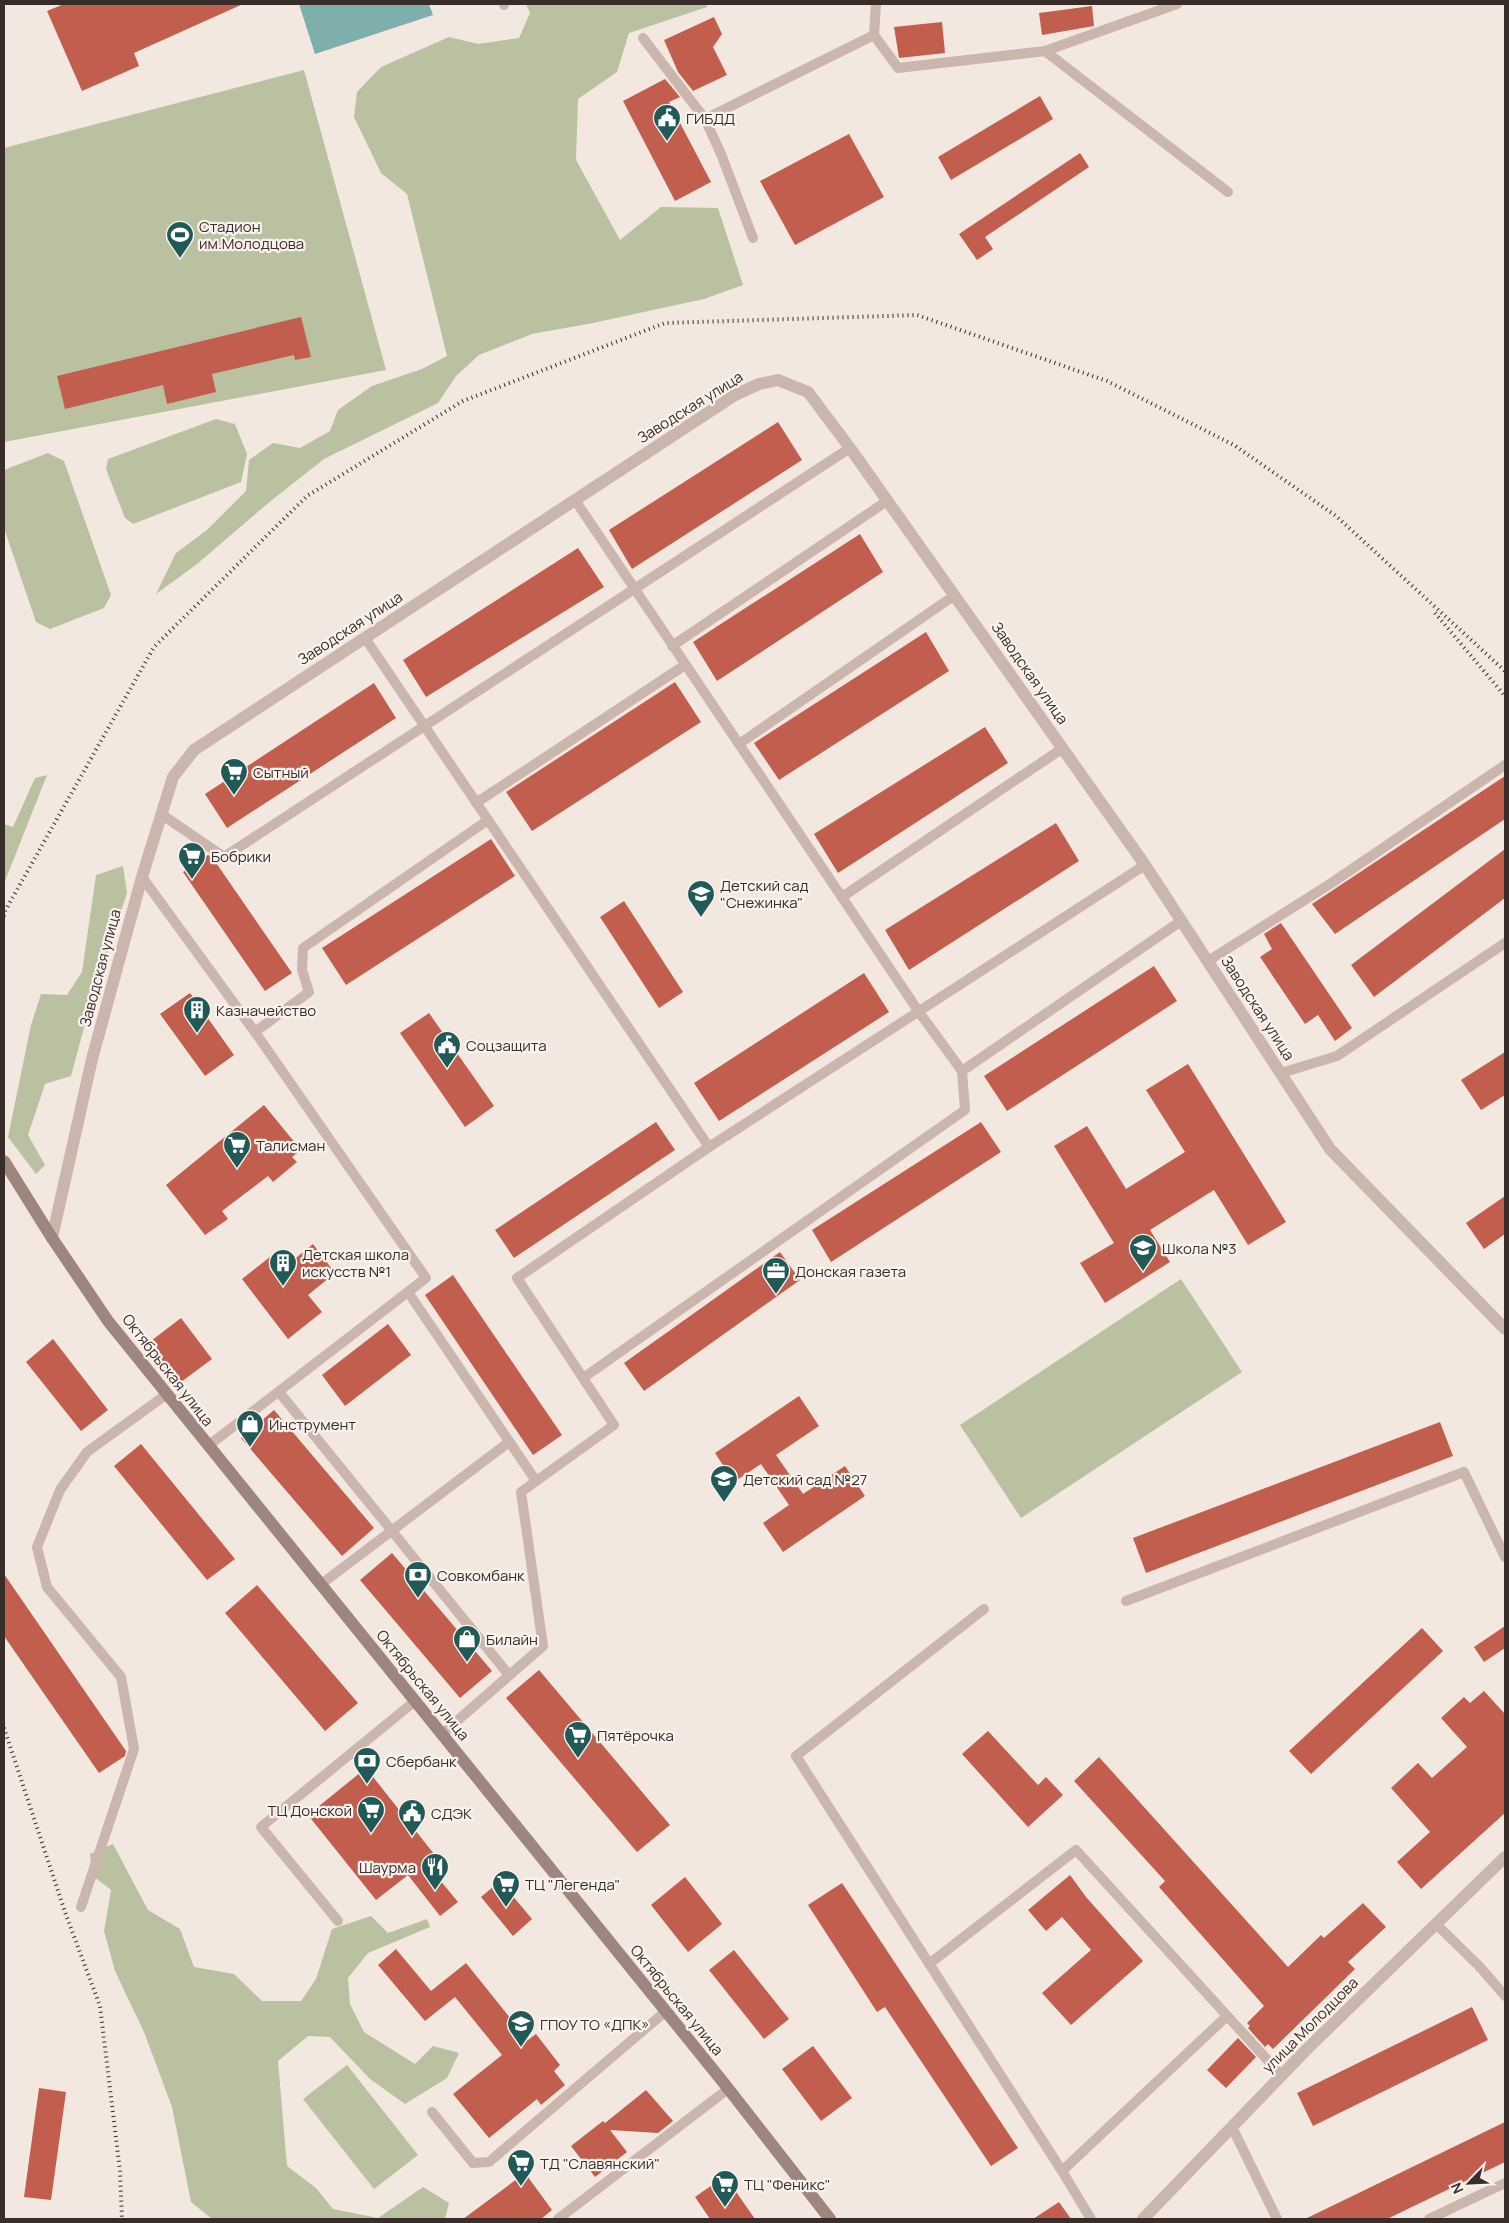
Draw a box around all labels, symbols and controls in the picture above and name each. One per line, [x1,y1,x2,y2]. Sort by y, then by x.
public building icon: ГИБДД [652,103,682,142]
place label: ГИБДД [686,108,735,129]
place label: Стадион им.Молодцова [199,216,304,254]
sports icon: Стадион им.Молодцова [165,220,195,259]
street label: Заводская улица [633,366,747,448]
street label: Заводская улица [294,586,406,670]
street label: Заводская улица [987,617,1073,729]
supermarket icon: Сытный [219,757,249,796]
place label: Сытный [253,762,309,783]
supermarket icon: Бобрики [177,841,207,880]
place label: Бобрики [211,846,271,867]
place label: Детский сад "Снежинка" [720,875,809,913]
school or university icon: Детский сад "Снежинка" [686,879,716,918]
street label: Заводская улица [74,907,126,1029]
street label: Заводская улица [1216,952,1300,1064]
building icon: Казначейство [182,995,212,1034]
place label: Казначейство [216,1000,316,1021]
public building icon: Соцзащита [432,1030,462,1069]
place label: Соцзащита [466,1035,547,1056]
supermarket icon: Талисман [222,1130,252,1169]
place label: Талисман [256,1135,325,1156]
school or university icon: Школа №3 [1128,1233,1158,1272]
place label: Школа №3 [1162,1238,1237,1259]
place label: Детская школа искусств №1 [302,1244,409,1282]
building icon: Детская школа искусств №1 [268,1248,298,1287]
office icon: Донская газета [761,1256,791,1295]
place label: Донская газета [795,1261,906,1282]
street label: Октябрьская улица [117,1309,219,1431]
shop icon: Инструмент [235,1409,265,1448]
place label: Инструмент [269,1414,356,1435]
school or university icon: Детский сад №27 [709,1464,739,1503]
place label: Детский сад №27 [743,1469,867,1490]
bank icon: Совкомбанк [403,1560,433,1599]
place label: Совкомбанк [437,1565,525,1586]
shop icon: Билайн [452,1624,482,1663]
street label: Октябрьская улица [372,1625,474,1745]
place label: Билайн [486,1629,538,1650]
supermarket icon: Пятёрочка [563,1720,593,1759]
place label: Пятёрочка [597,1725,674,1746]
bank icon: Сбербанк [352,1746,382,1785]
place label: Сбербанк [386,1751,457,1772]
supermarket icon: ТЦ Донской [356,1795,386,1834]
public building icon: СДЭК [397,1798,427,1837]
place label: ТЦ Донской [268,1800,352,1821]
place label: СДЭК [431,1803,472,1824]
restaurant icon: Шаурма [420,1852,450,1891]
place label: Шаурма [359,1857,416,1878]
supermarket icon: ТЦ "Легенда" [491,1869,521,1908]
place label: ТЦ "Легенда" [525,1874,620,1895]
street label: Октябрьская улица [626,1940,728,2060]
street label: улица Молодцова [1257,1972,1363,2078]
school or university icon: ГПОУ ТО «ДПК» [506,2009,536,2048]
place label: ГПОУ ТО «ДПК» [540,2014,649,2035]
supermarket icon: ТД "Славянский" [506,2148,536,2187]
place label: ТД "Славянский" [540,2153,660,2174]
north arrow [1444,2158,1494,2208]
supermarket icon: ТЦ "Феникс" [710,2169,740,2208]
place label: ТЦ "Феникс" [744,2174,831,2195]
text: N [1446,2180,1467,2197]

